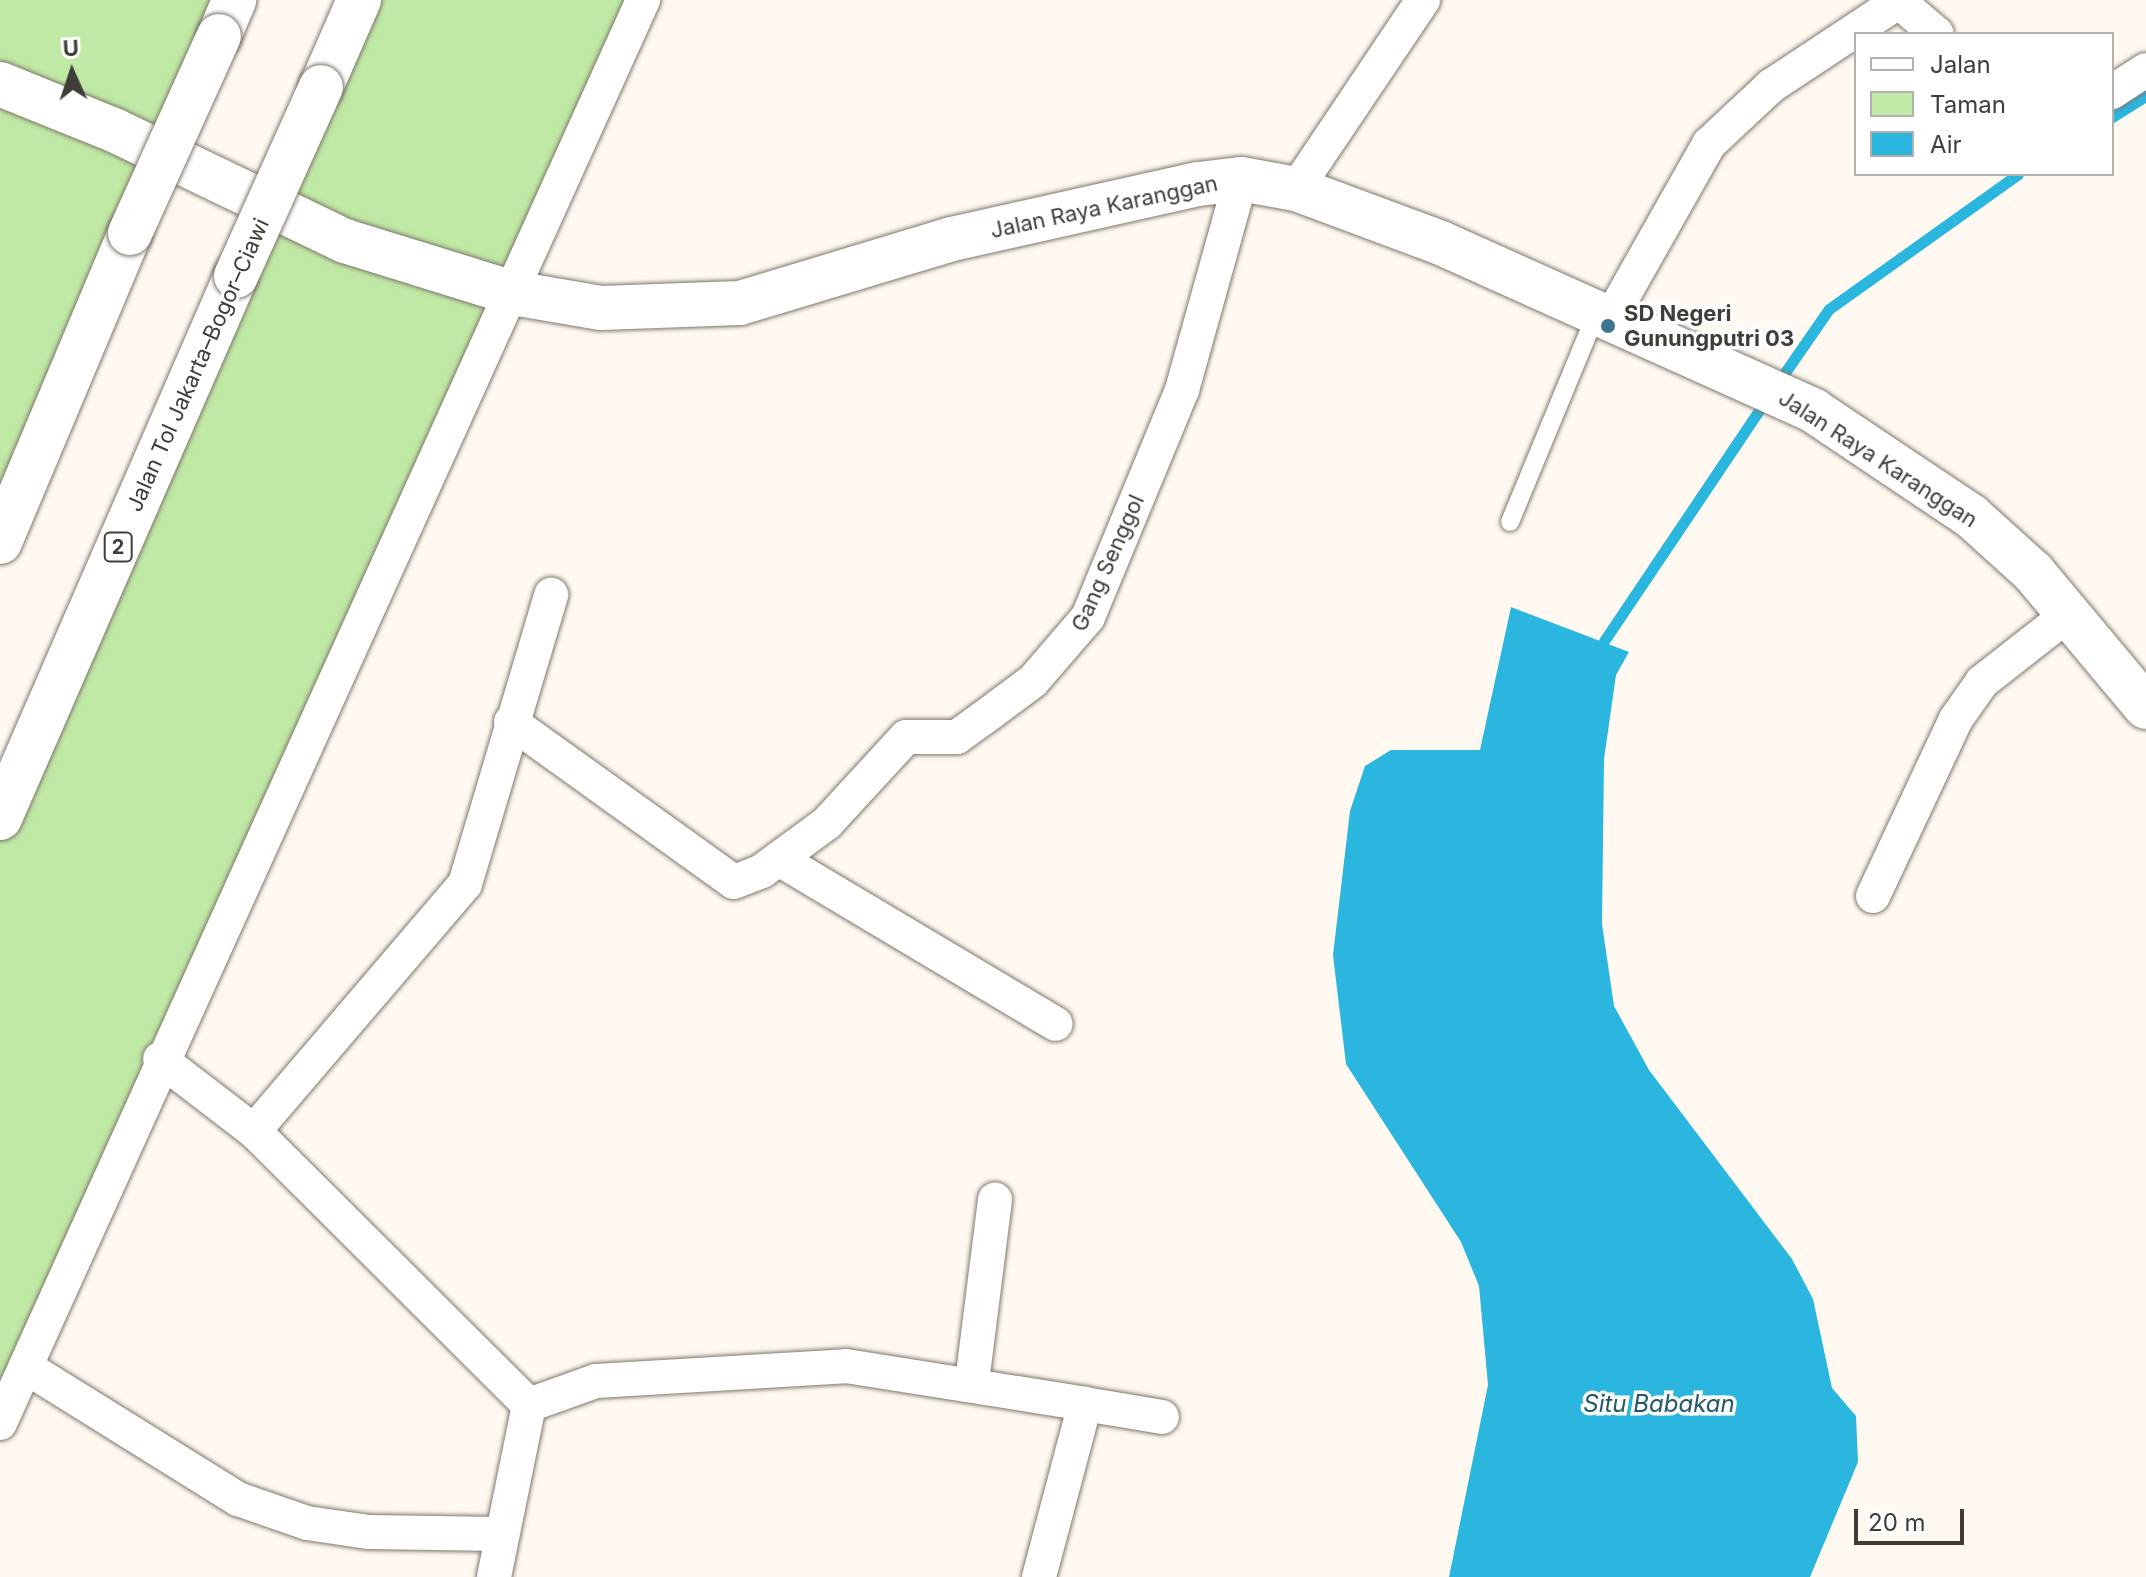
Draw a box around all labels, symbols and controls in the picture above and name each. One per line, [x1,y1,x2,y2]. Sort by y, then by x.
north arrow [32,32,112,112]
legend [1854,32,2114,176]
text: U [62,35,79,61]
text: Jalan [1930,50,1991,79]
text: Taman [1930,90,2006,119]
text: Air [1930,130,1962,159]
street label: Jalan Raya Karanggan [988,170,1220,244]
street label: Jalan Tol Jakarta–Bogor–Ciawi [121,214,275,516]
place label: SD Negeri Gunungputri 03 [1624,300,1794,352]
marker: SD Negeri Gunungputri 03 [1599,317,1617,335]
street label: Jalan Raya Karanggan [1774,385,1982,533]
street label: Gang Senggol [1066,491,1150,635]
road number: 2 [102,531,134,563]
water label: Situ Babakan [1583,1390,1735,1418]
scale bar [1858,1493,1968,1543]
text: 20 m [1868,1508,1926,1537]

